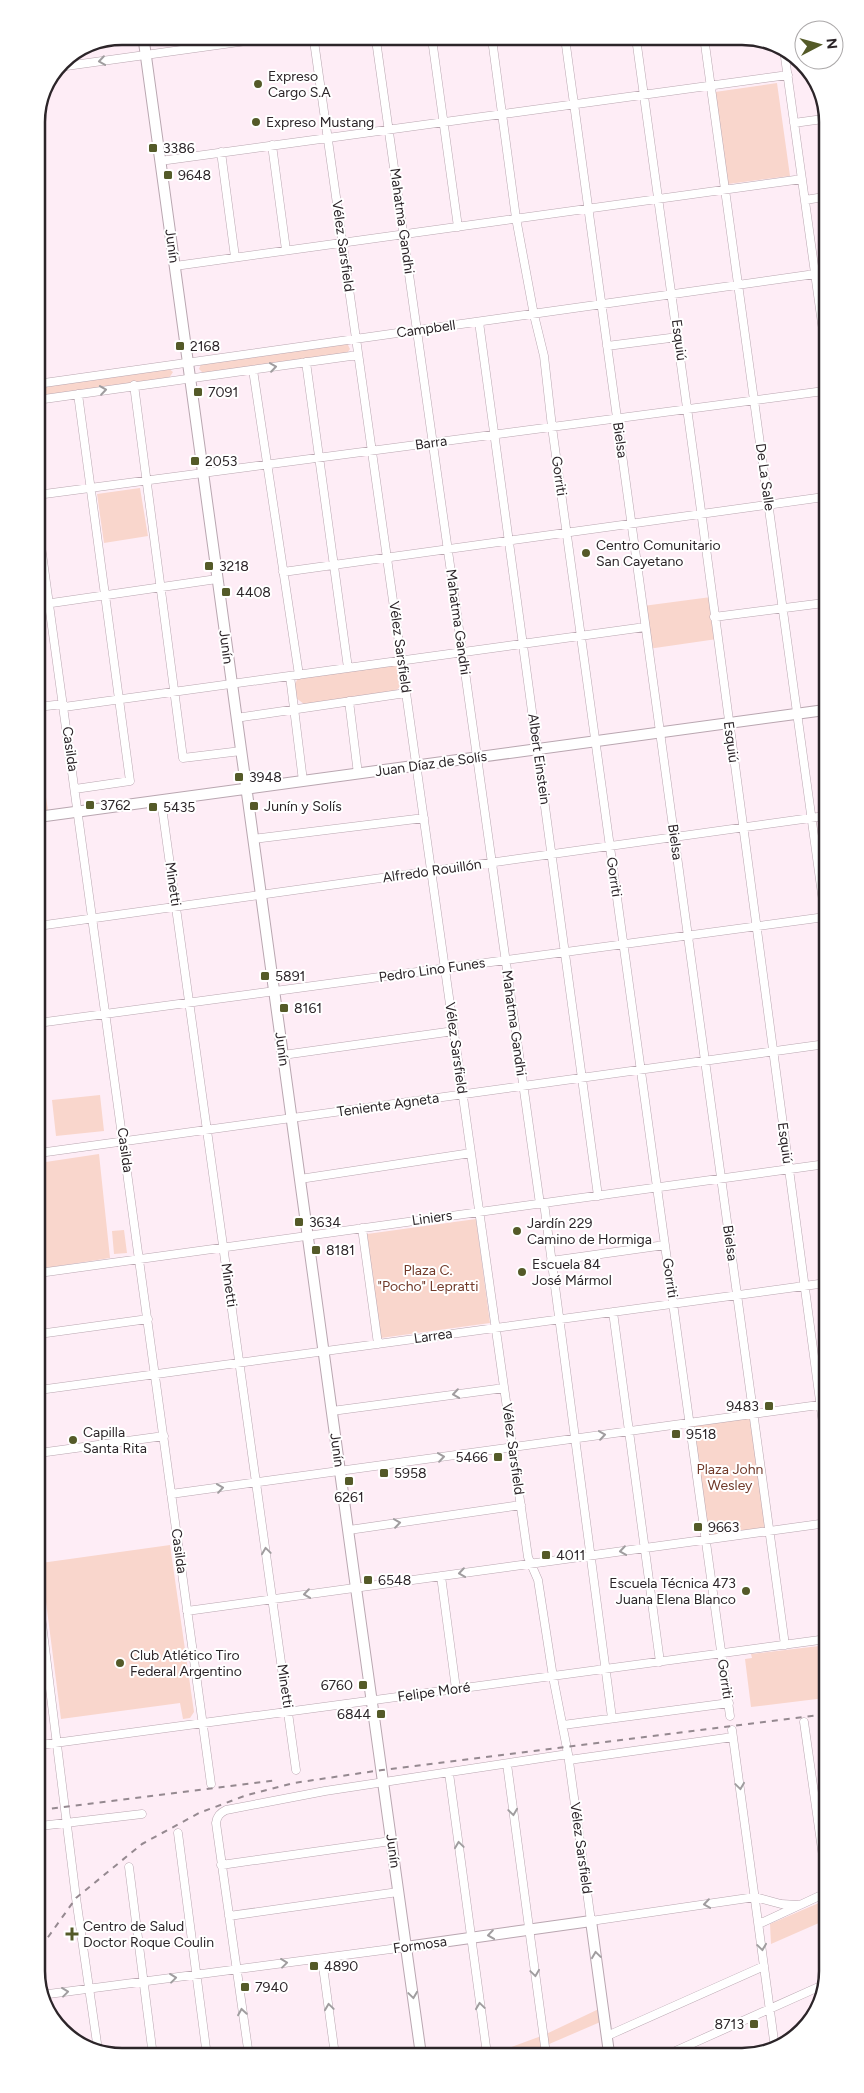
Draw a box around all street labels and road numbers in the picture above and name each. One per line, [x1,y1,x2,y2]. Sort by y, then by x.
street label: Mahatma Gandhi [386,167,418,275]
street label: Vélez Sarsfield [328,199,358,293]
street label: Junín [161,228,183,264]
street label: Campbell [395,316,457,342]
street label: Esquiú [668,318,690,362]
street label: Bielsa [609,421,631,459]
street label: Barra [414,432,448,454]
street label: De La Salle [752,442,778,512]
street label: Gorriti [548,455,570,497]
street label: Mahatma Gandhi [442,568,474,676]
street label: Vélez Sarsfield [385,600,415,694]
street label: Junín [215,629,237,665]
street label: Albert Einstein [524,712,554,806]
street label: Esquiú [720,720,742,764]
street label: Casilda [58,725,82,773]
street label: Juan Díaz de Solís [374,748,488,780]
street label: Bielsa [664,823,686,861]
street label: Alfredo Rouillón [381,856,483,886]
street label: Gorriti [603,856,625,898]
street label: Minetti [161,861,185,907]
street label: Pedro Lino Funes [378,954,486,986]
street label: Mahatma Gandhi [498,969,530,1077]
street label: Vélez Sarsfield [441,1001,471,1095]
street label: Junín [271,1031,293,1067]
street label: Teniente Agneta [336,1089,440,1121]
street label: Esquiú [774,1121,796,1165]
street label: Casilda [113,1126,137,1174]
street label: Liniers [411,1207,453,1229]
street label: Bielsa [719,1224,741,1262]
street label: Gorriti [659,1257,681,1299]
street label: Minetti [217,1262,241,1308]
street label: Larrea [413,1325,453,1347]
street label: Vélez Sarsfield [498,1402,528,1496]
street label: Junín [326,1432,348,1468]
street label: Casilda [167,1527,191,1575]
street label: Gorriti [714,1658,736,1700]
street label: Minetti [273,1663,297,1709]
street label: Felipe Moré [397,1678,472,1706]
street label: Vélez Sarsfield [566,1801,596,1895]
street label: Junín [382,1833,404,1869]
street label: Formosa [392,1933,448,1957]

